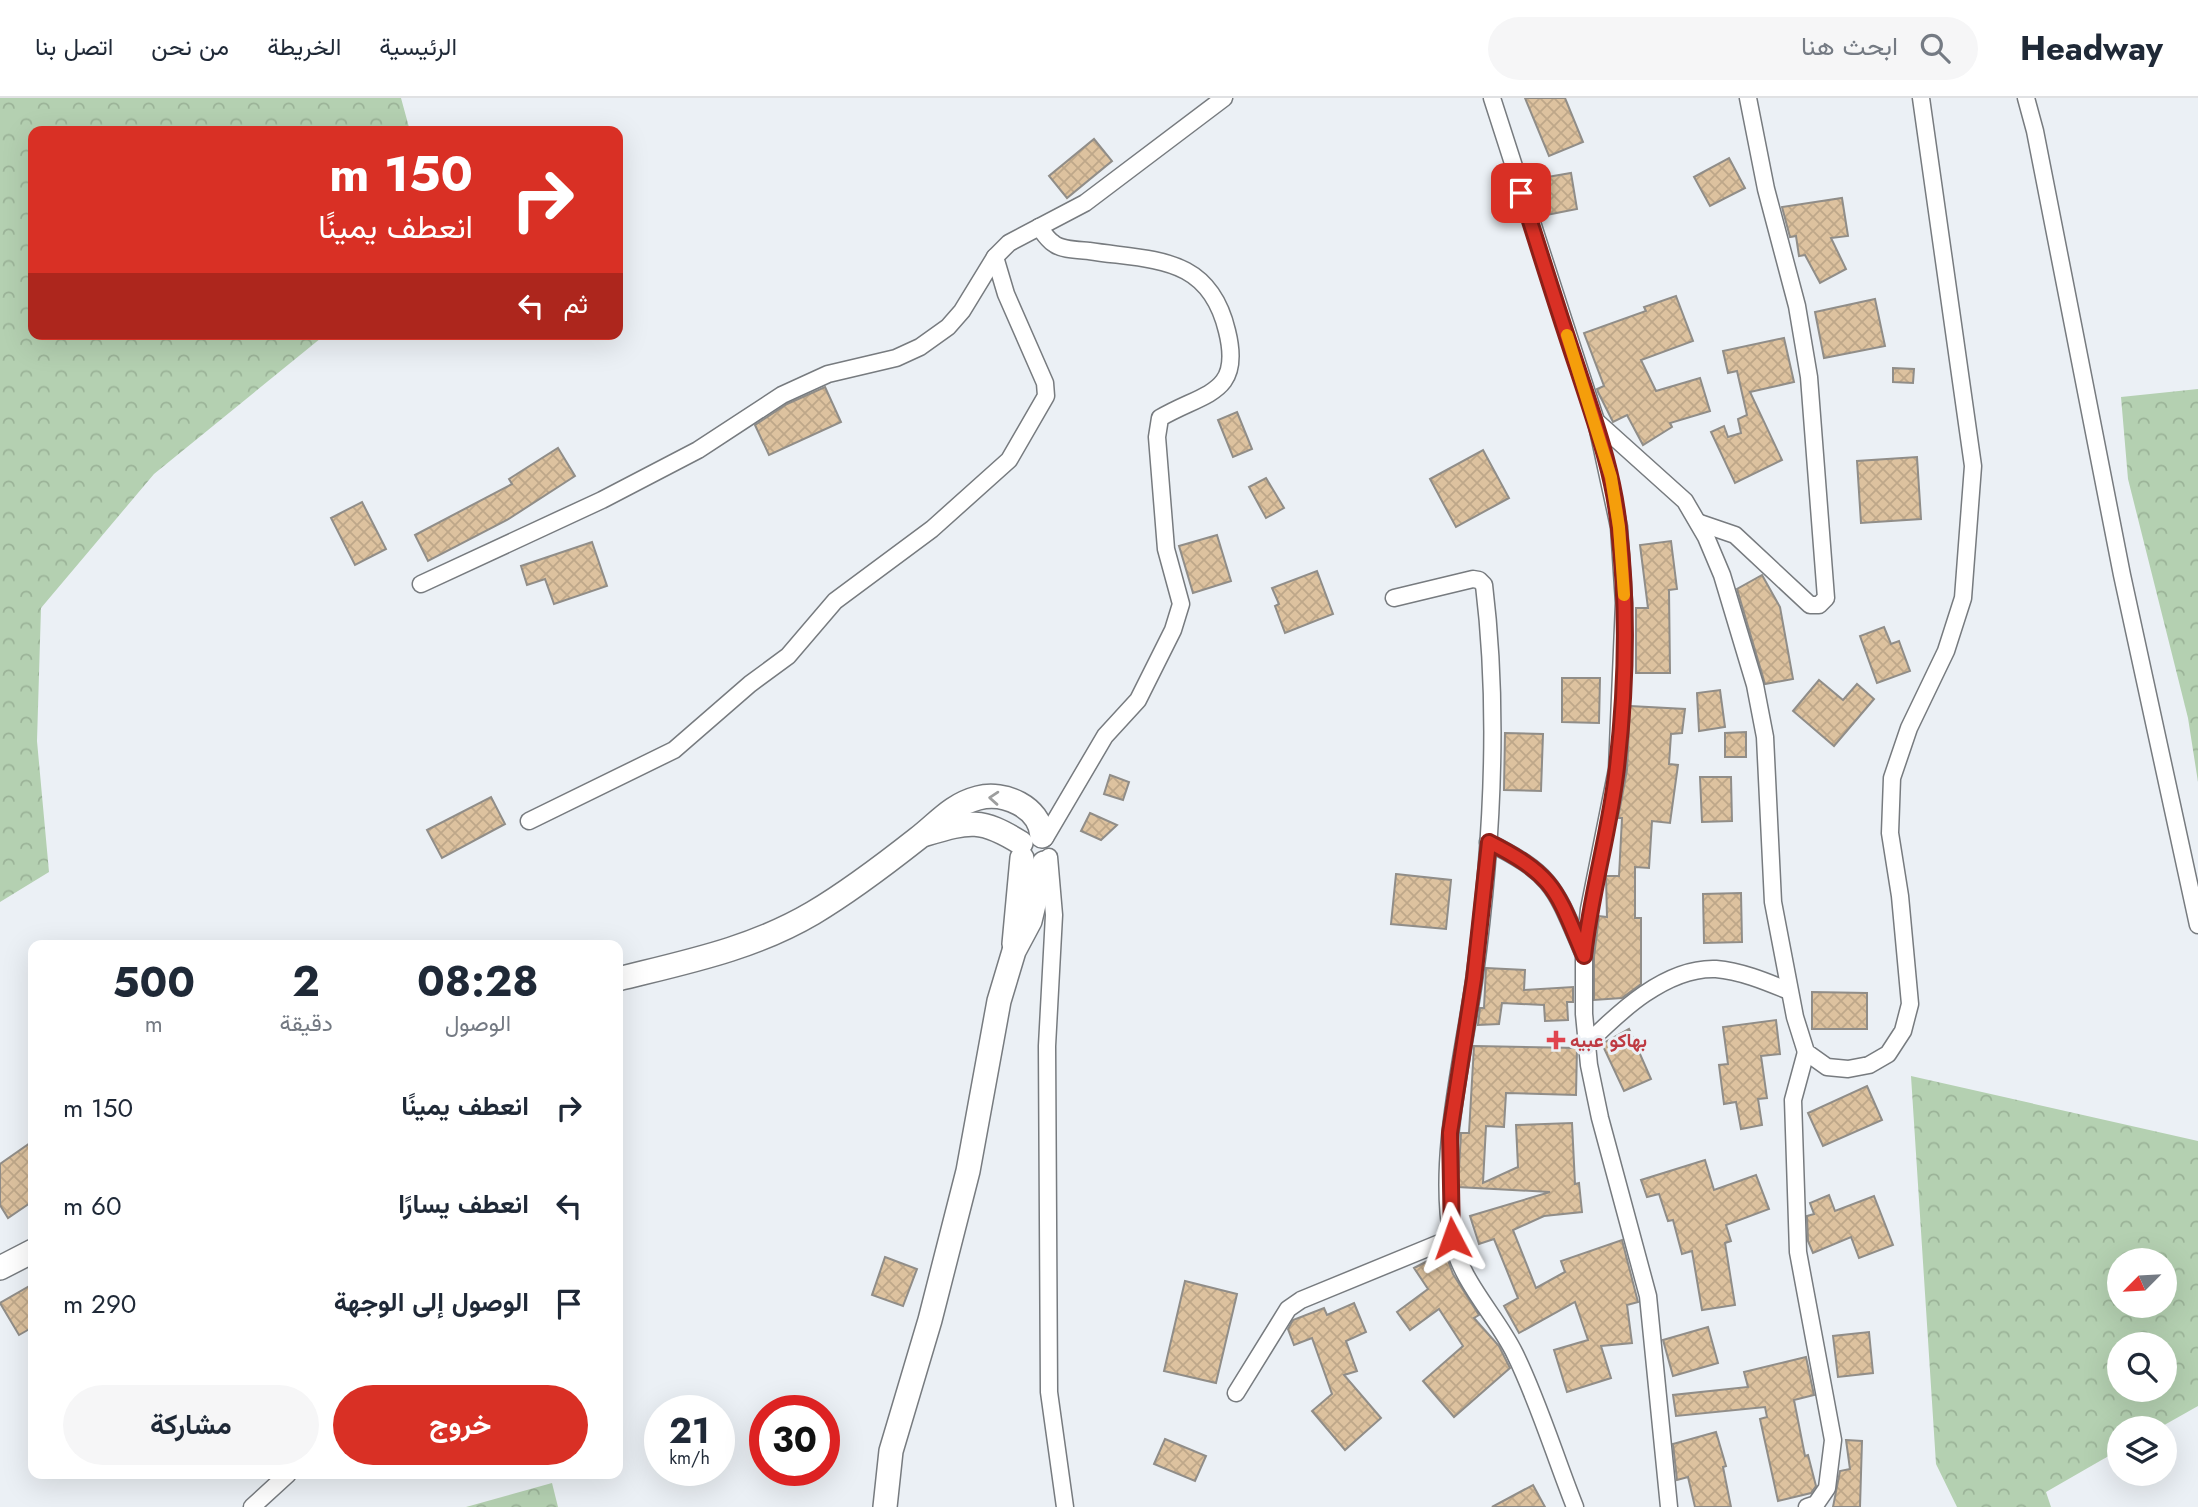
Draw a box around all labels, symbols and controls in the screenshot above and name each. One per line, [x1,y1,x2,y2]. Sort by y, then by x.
search box [1488,17,1978,80]
text: Headway [2020,25,2163,72]
text: ابحث هنا [1801,27,1898,65]
text: اتصل بنا [35,29,113,64]
text: من نحن [151,29,229,64]
text: الخريطة [267,29,341,64]
text: الرئيسية [379,29,457,64]
icon: search [1916,29,1954,67]
text: 150 m [329,139,473,209]
icon: right [497,154,588,245]
pin [1491,163,1551,223]
icon: arrive [1502,174,1540,212]
text: انعطف يمينًا [318,204,473,250]
text: ثم [564,285,588,323]
icon: left [512,287,550,325]
one-way arrow [988,791,999,806]
text: 2 [292,951,320,1012]
text: 08:28 [417,951,539,1012]
text: 500 [112,952,195,1013]
text: دقيقة [279,1006,333,1040]
text: الوصول [445,1006,511,1040]
text: m [145,1007,163,1041]
place label: بهاكو عبيه [1570,1027,1647,1054]
marker: بهاكو عبيه [1548,1032,1564,1048]
text: انعطف يمينًا [401,1087,529,1125]
text: 150 m [63,1089,133,1127]
icon: right [550,1089,588,1127]
text: انعطف يسارًا [398,1185,529,1223]
text: 60 m [63,1187,122,1225]
icon: left [550,1187,588,1225]
position arrow [1415,1201,1489,1275]
north arrow [2107,1248,2177,1318]
map controls [2107,1248,2177,1486]
text: الوصول إلى الوجهة [334,1283,529,1321]
text: 290 m [63,1285,136,1323]
icon: arrive [550,1285,588,1323]
button: search [2107,1332,2177,1402]
button: مشاركة [63,1385,319,1465]
button: خروج [333,1385,588,1465]
speed limit sign: 30 [749,1395,840,1486]
text: 21 [669,1406,710,1456]
button: layers [2107,1416,2177,1486]
text: km/h [669,1445,710,1471]

